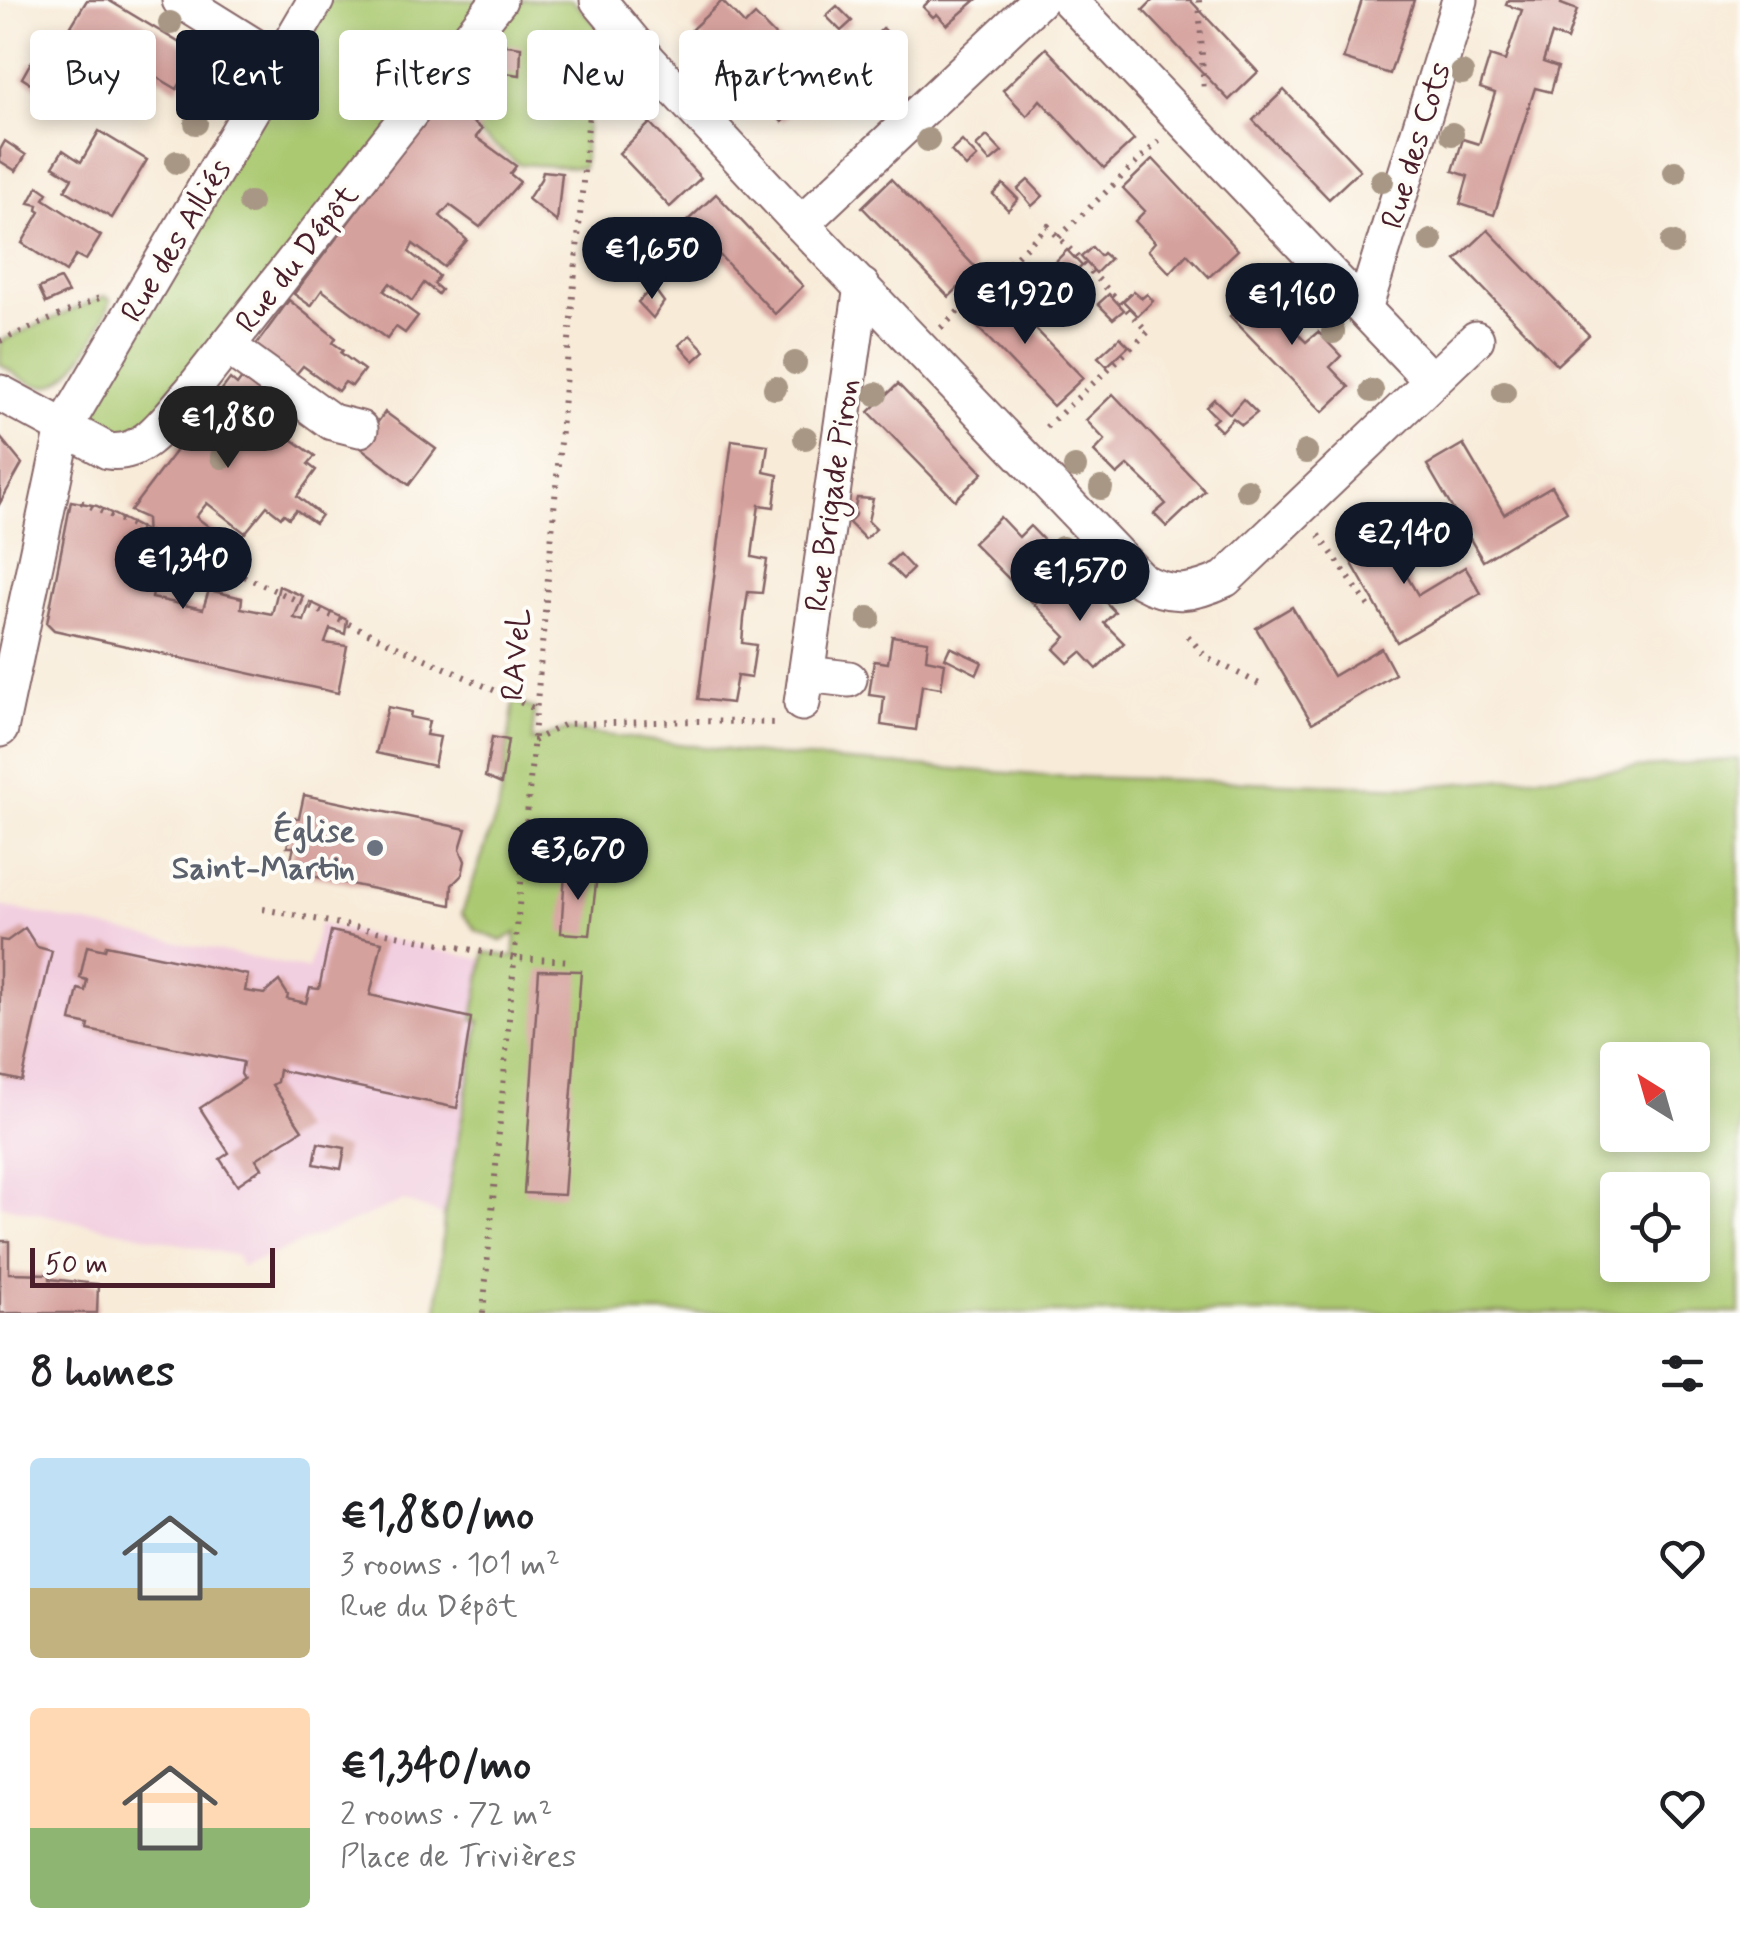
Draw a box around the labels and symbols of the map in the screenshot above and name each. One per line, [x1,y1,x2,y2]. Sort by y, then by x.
street label: Rue des Cots [1372,57,1462,234]
street label: Rue des Alliés [112,152,242,330]
street label: Rue du Dépôt [226,176,369,342]
pin: €1,650 [571,217,733,302]
pin: €1,920 [944,262,1106,347]
pin: €1,160 [1211,263,1373,348]
street label: Rue Brigade Piron [796,376,872,615]
pin: €1,880 [147,386,309,471]
pin: €2,140 [1323,502,1485,587]
pin: €1,340 [102,527,264,612]
pin: €1,570 [999,539,1161,624]
street label: RAVeL [492,606,542,703]
place label: Église Saint-Martin [172,810,355,890]
pin: €3,670 [497,818,659,903]
marker: Église Saint-Martin [364,837,386,859]
north arrow [1600,1042,1710,1152]
scale bar [30,1243,275,1288]

